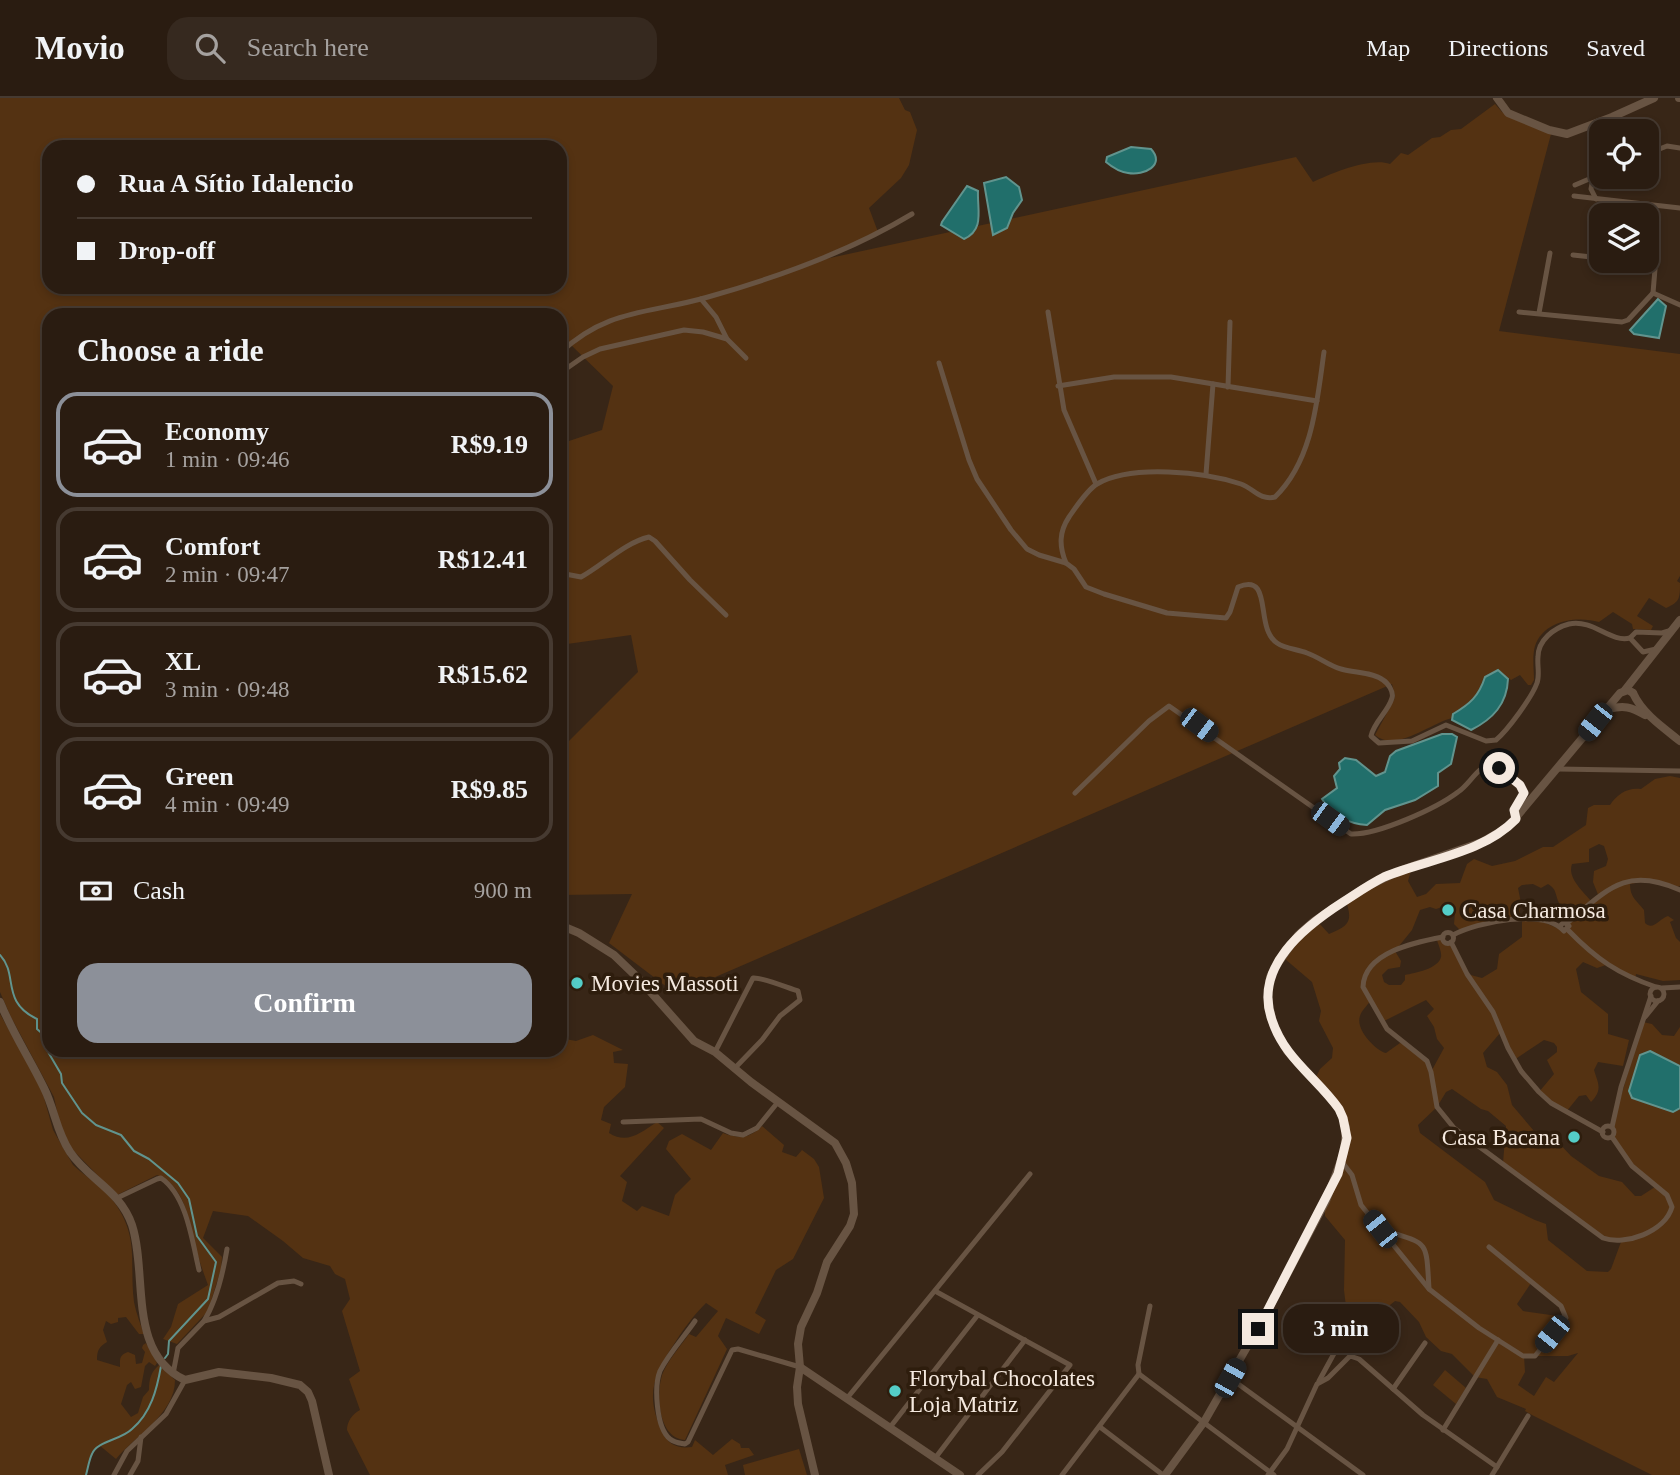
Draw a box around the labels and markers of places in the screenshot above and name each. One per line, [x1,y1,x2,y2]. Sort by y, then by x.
place label: Casa Charmosa [1462,898,1606,923]
marker: Casa Charmosa [1440,902,1456,918]
place label: Movies Massoti [591,971,739,996]
marker: Movies Massoti [569,975,585,991]
place label: Casa Bacana [1442,1125,1560,1150]
marker: Casa Bacana [1566,1129,1582,1145]
place label: Florybal Chocolates Loja Matriz [909,1366,1095,1417]
marker: Florybal Chocolates Loja Matriz [887,1383,903,1399]

